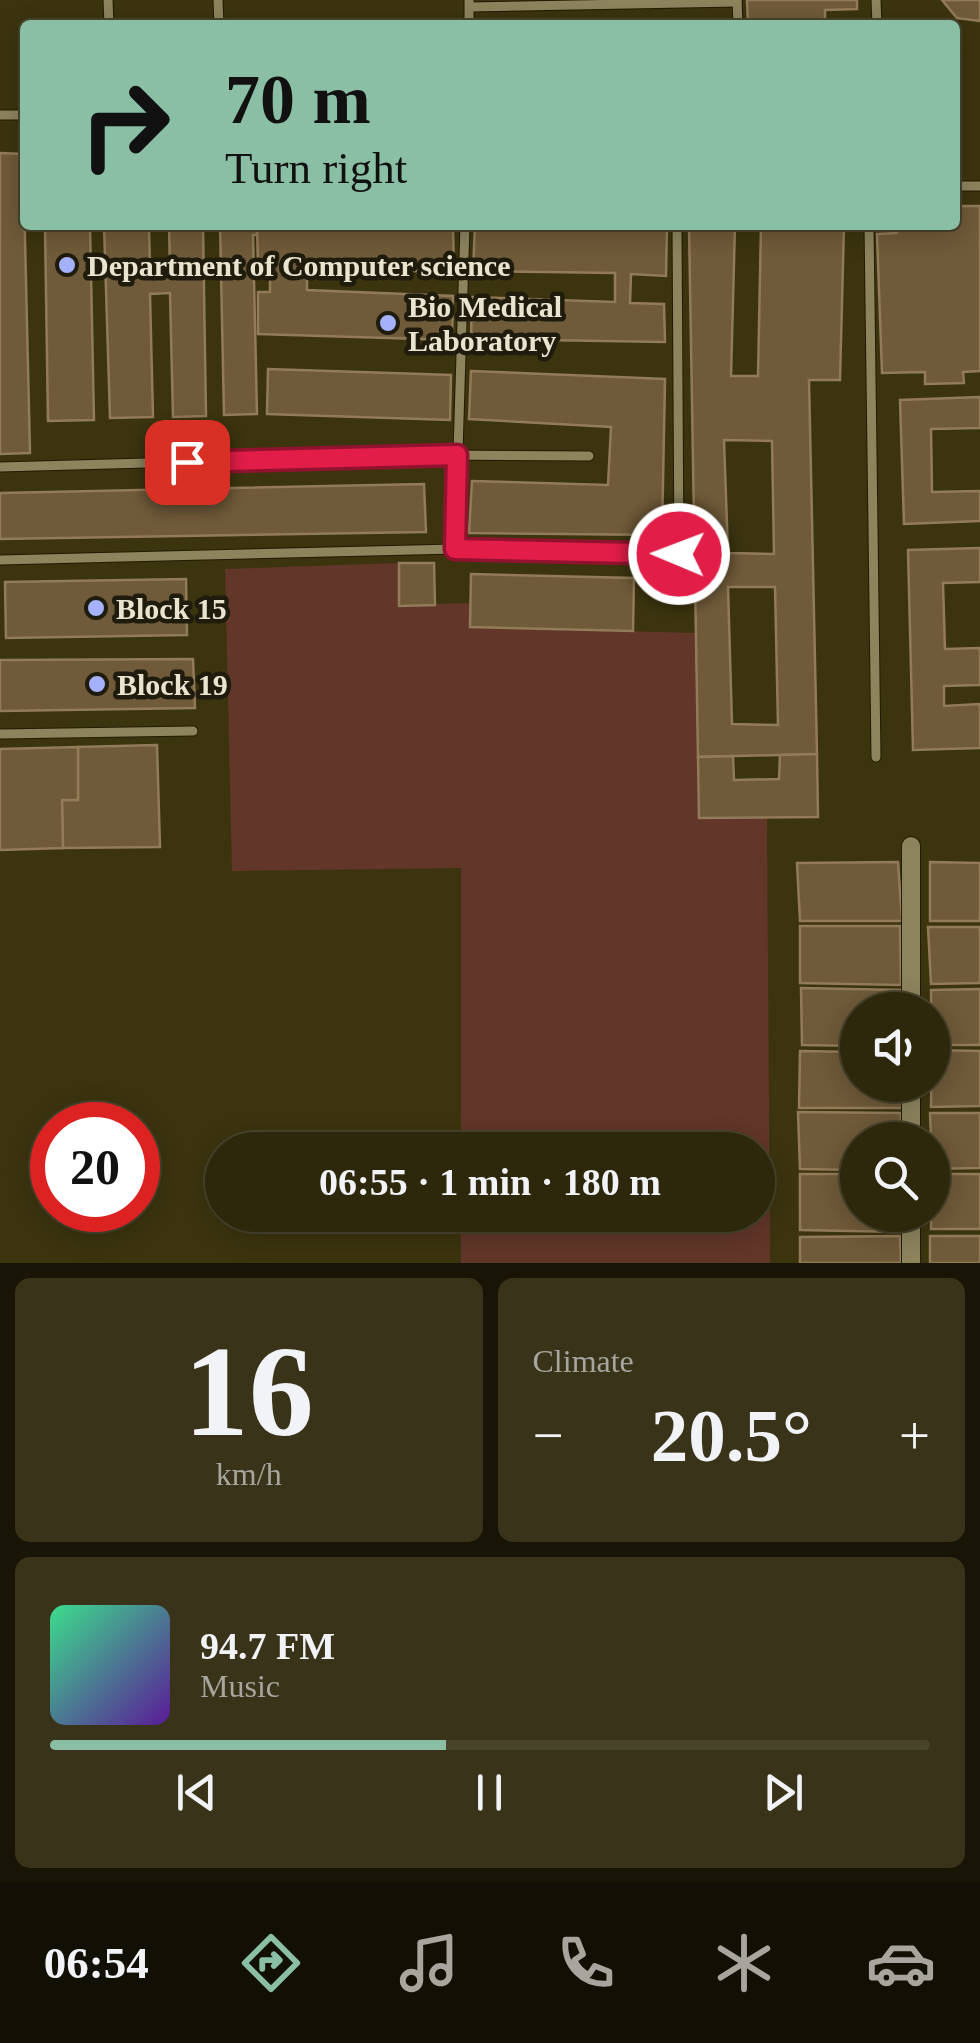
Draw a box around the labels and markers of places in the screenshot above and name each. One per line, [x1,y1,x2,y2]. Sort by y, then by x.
place label: Department of Computer science [87,249,511,282]
marker: Department of Computer science [56,254,78,276]
place label: Bio Medical Laboratory [408,290,562,357]
marker: Bio Medical Laboratory [377,312,399,334]
pin [145,420,230,505]
place label: Block 15 [116,592,227,625]
marker: Block 15 [85,597,107,619]
place label: Block 19 [117,668,228,701]
marker: Block 19 [86,673,108,695]

